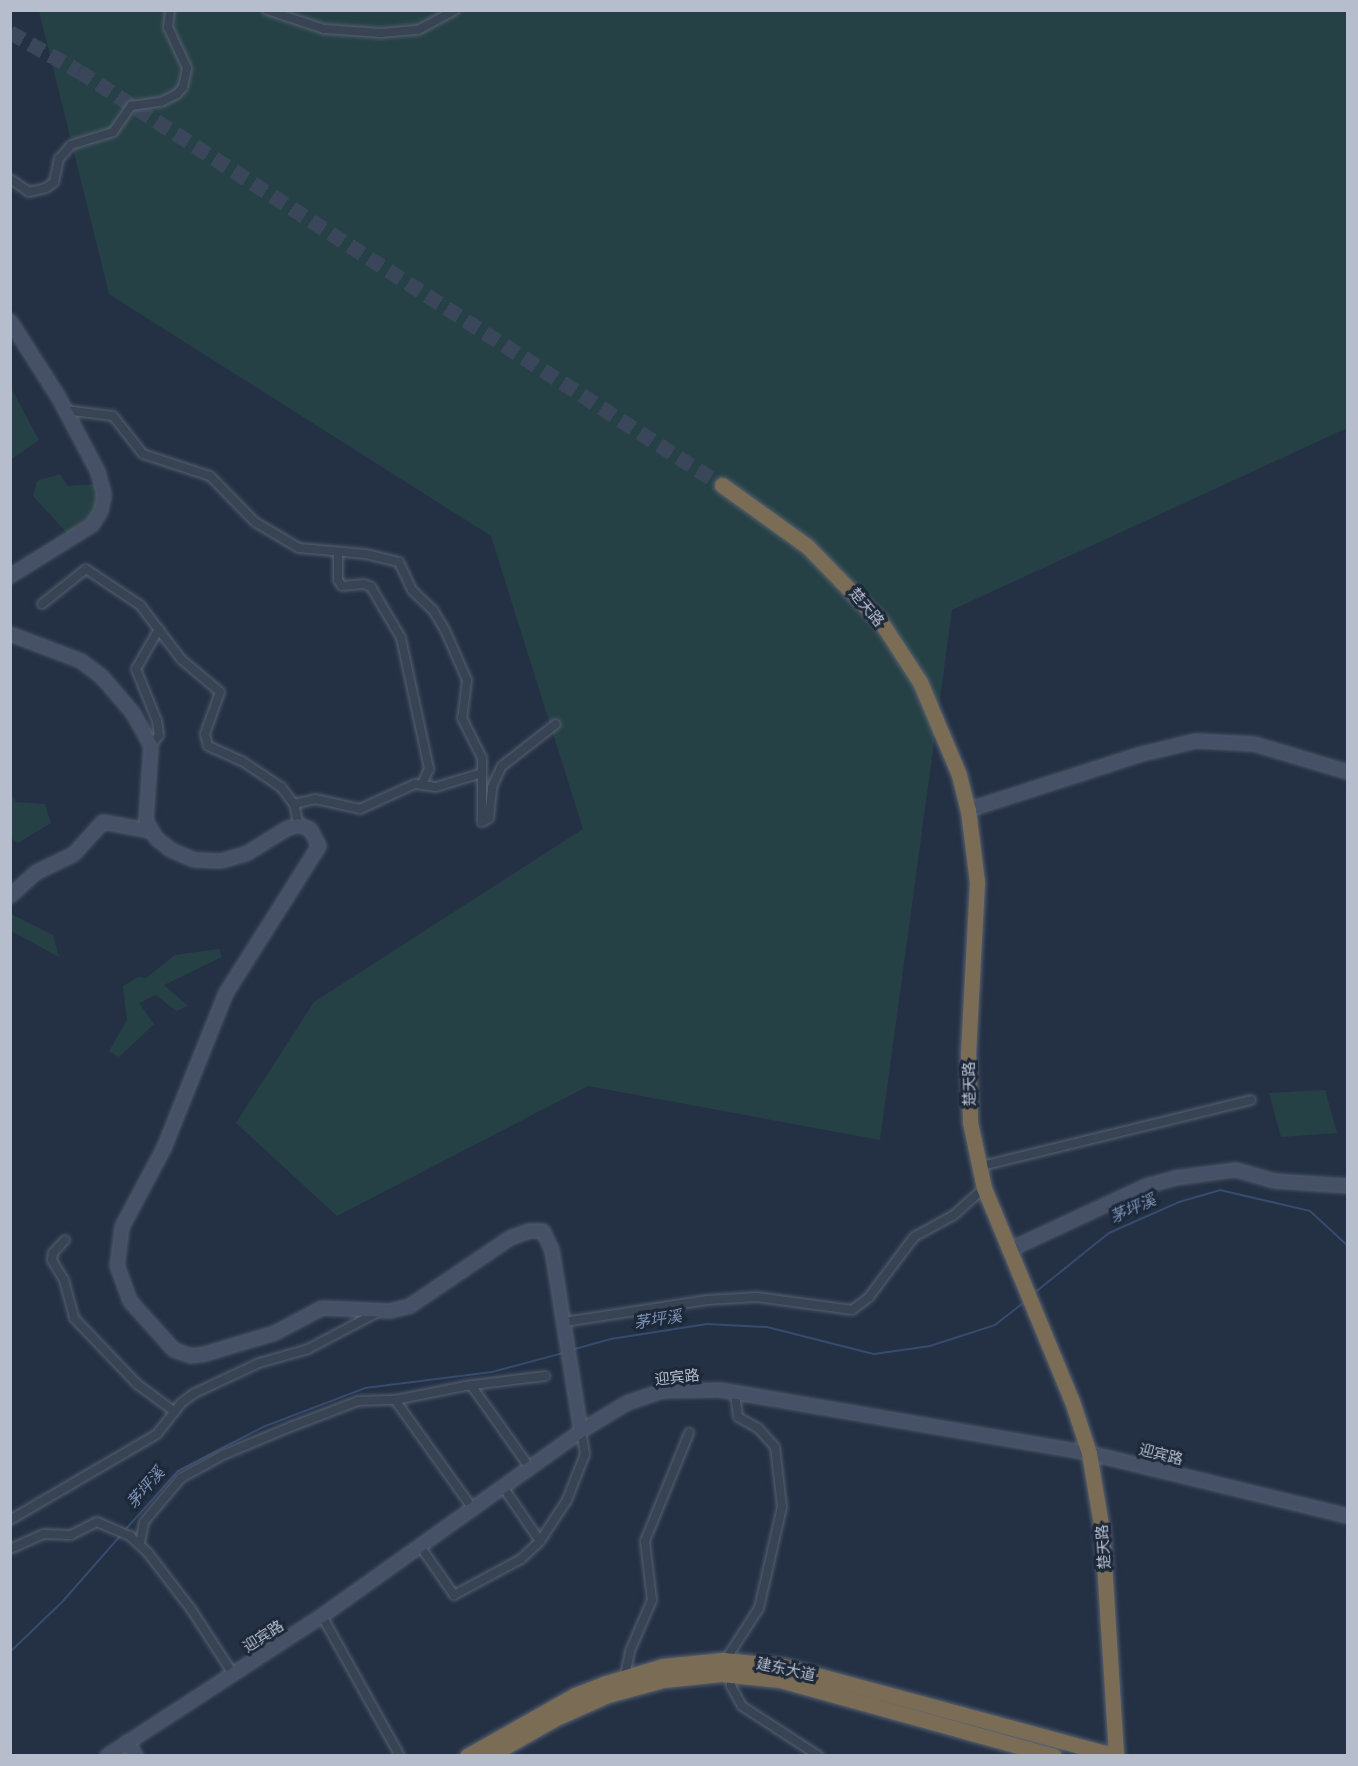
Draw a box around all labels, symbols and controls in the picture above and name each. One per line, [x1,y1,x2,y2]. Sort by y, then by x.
street label: 楚天路 [846,584,888,630]
street label: 楚天路 [960,1061,978,1107]
water label: 茅坪溪 [1107,1190,1159,1228]
water label: 茅坪溪 [633,1307,683,1333]
street label: 迎宾路 [654,1366,700,1388]
street label: 迎宾路 [1137,1440,1185,1468]
water label: 茅坪溪 [123,1464,169,1512]
street label: 楚天路 [1092,1524,1114,1570]
street label: 迎宾路 [239,1616,287,1656]
street label: 建东大道 [755,1654,817,1684]

